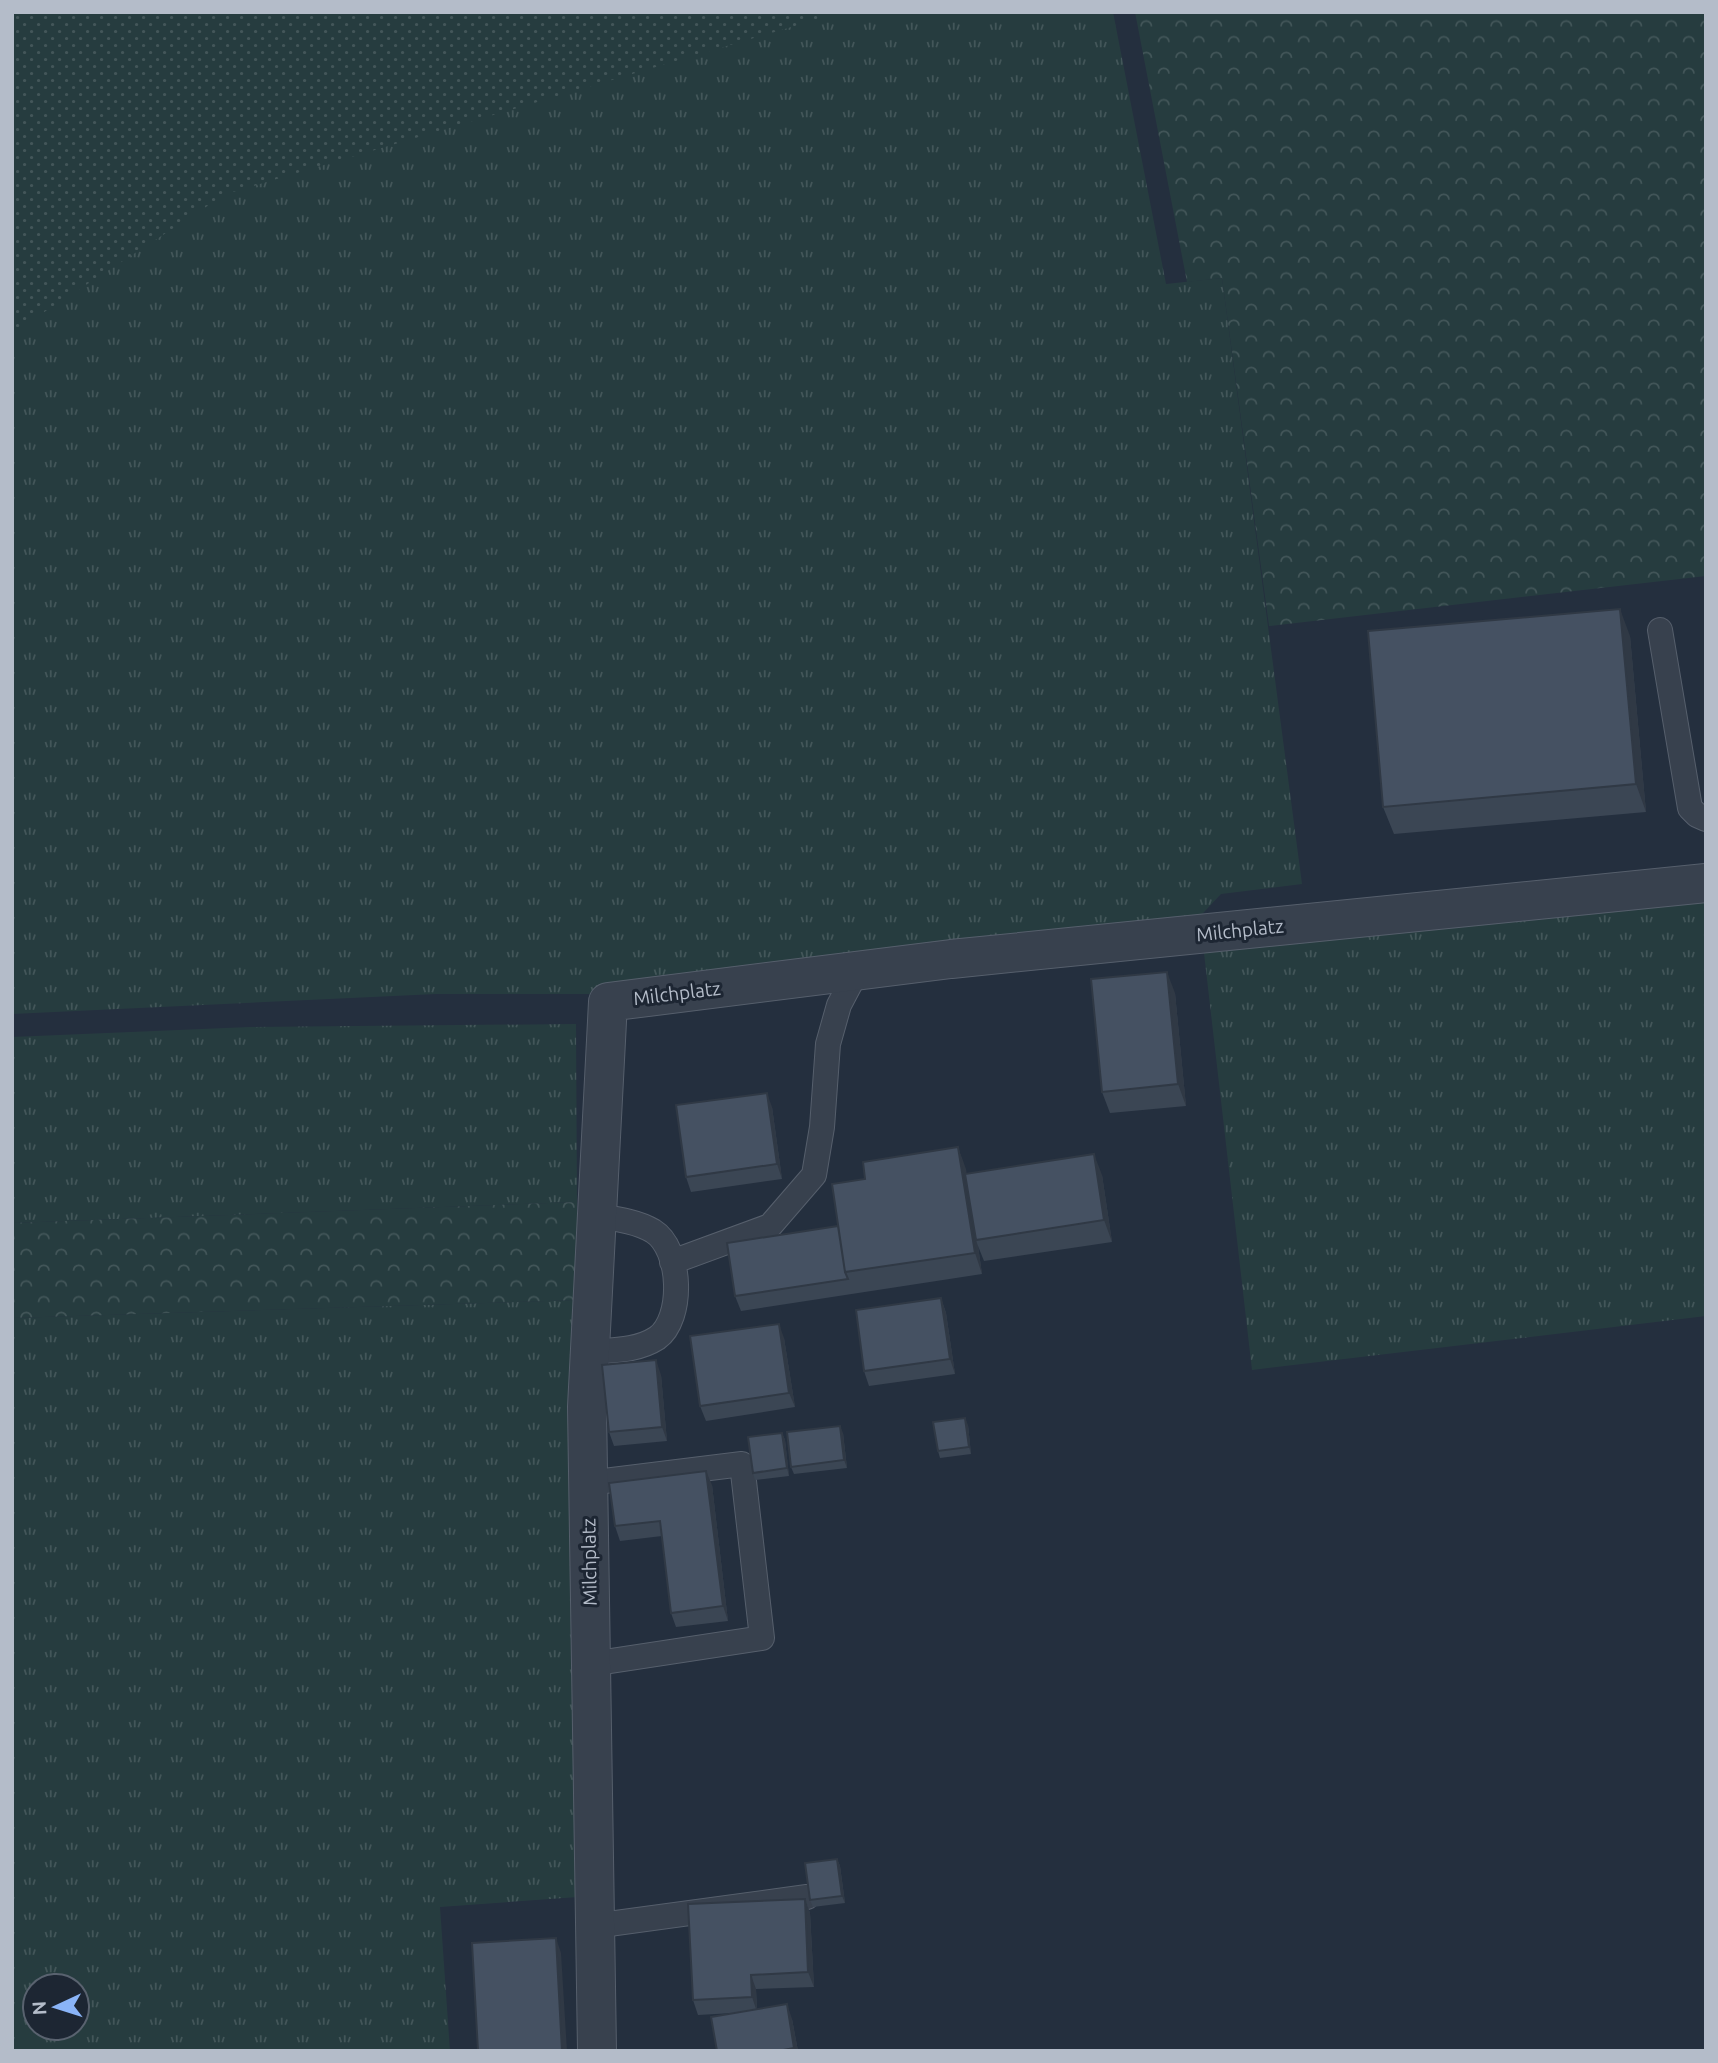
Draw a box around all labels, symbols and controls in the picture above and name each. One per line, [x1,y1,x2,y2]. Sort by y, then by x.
street label: Milchplatz [1195,914,1285,946]
street label: Milchplatz [632,977,722,1009]
street label: Milchplatz [577,1518,601,1606]
north arrow [21,1972,91,2042]
text: N [28,2000,51,2016]

